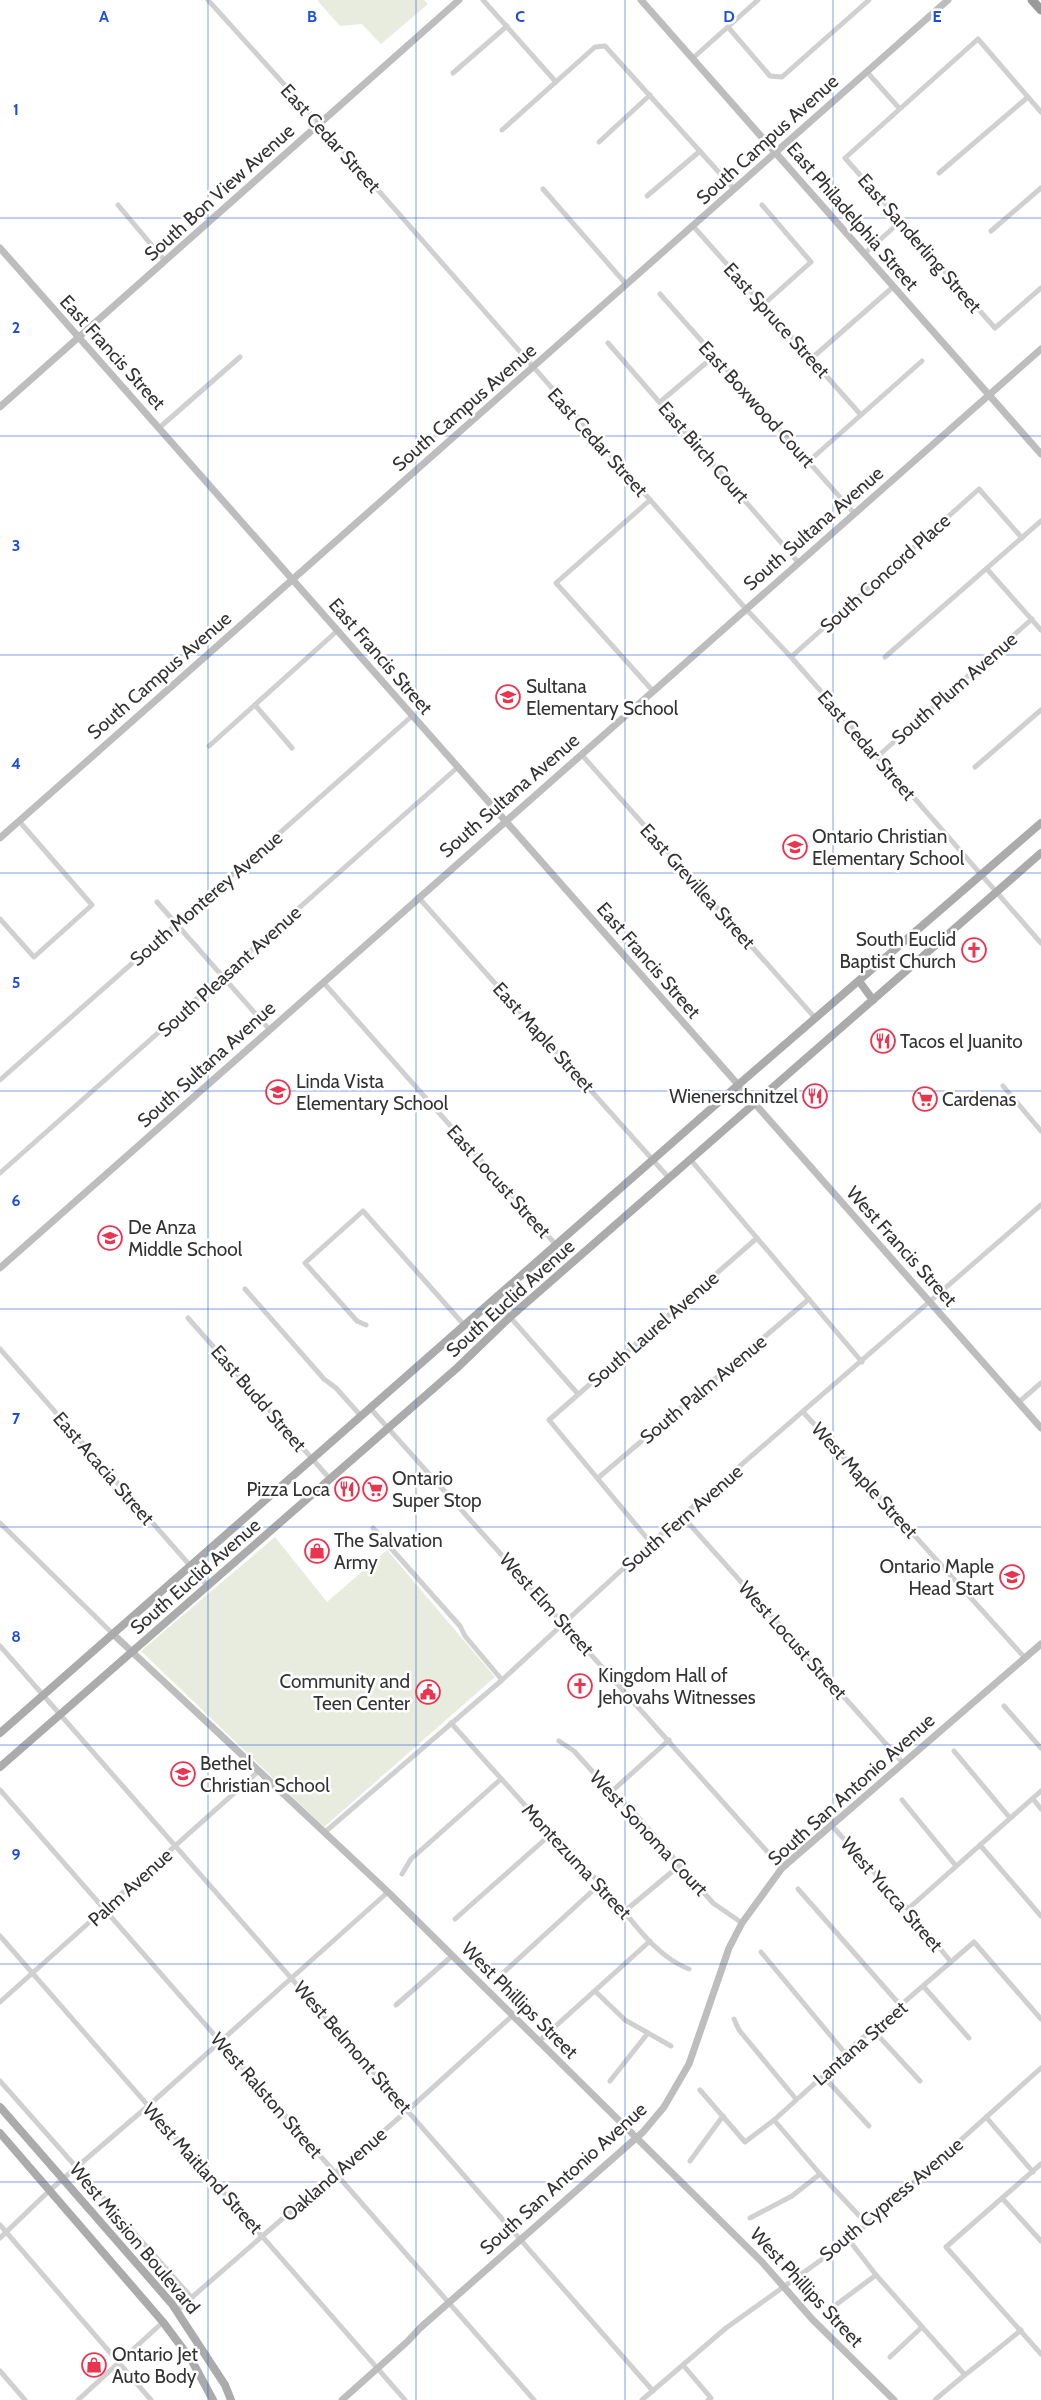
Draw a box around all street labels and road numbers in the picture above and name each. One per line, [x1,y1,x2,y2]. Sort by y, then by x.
street label: South Campus Avenue [692,69,843,209]
street label: East Cedar Street [276,79,386,198]
street label: South Bon View Avenue [140,119,299,266]
street label: East Philadelphia Street [782,138,924,296]
street label: East Sanderling Street [853,169,987,318]
street label: East Spruce Street [719,258,835,383]
street label: East Francis Street [55,290,171,415]
street label: East Boxwood Court [694,336,820,473]
street label: South Campus Avenue [388,339,541,476]
street label: East Cedar Street [543,383,653,502]
street label: East Birch Court [653,397,754,508]
street label: South Sultana Avenue [739,461,888,595]
street label: South Concord Place [816,509,955,638]
street label: East Francis Street [324,593,438,720]
street label: South Campus Avenue [83,607,236,744]
street label: South Plum Avenue [887,627,1022,749]
street label: East Cedar Street [813,686,921,805]
street label: South Sultana Avenue [435,728,584,862]
street label: East Grevillea Street [635,819,760,954]
street label: South Monterey Avenue [126,826,287,971]
street label: East Francis Street [592,897,706,1024]
street label: South Pleasant Avenue [153,901,306,1042]
street label: East Maple Street [488,977,600,1098]
street label: South Sultana Avenue [133,996,280,1132]
street label: East Locust Street [442,1120,556,1243]
street label: West Francis Street [842,1181,962,1312]
street label: South Euclid Avenue [441,1234,579,1362]
street label: South Laurel Avenue [583,1266,724,1392]
street label: South Palm Avenue [635,1330,771,1449]
street label: East Budd Street [206,1340,312,1457]
street label: East Acacia Street [48,1407,159,1530]
street label: West Maple Street [807,1418,923,1543]
street label: South Fern Avenue [617,1460,748,1577]
street label: South Euclid Avenue [126,1513,265,1639]
street label: West Elm Street [494,1548,599,1661]
street label: West Locust Street [733,1576,852,1705]
street label: South San Antonio Avenue [763,1708,940,1870]
street label: West Sonoma Court [585,1766,713,1901]
street label: Montezuma Street [517,1799,637,1924]
street label: West Yucca Street [836,1832,948,1957]
street label: Palm Avenue [83,1843,177,1931]
street label: West Phillips Street [457,1937,583,2064]
street label: West Belmont Street [289,1976,417,2119]
street label: Lantana Street [808,1996,913,2091]
street label: West Ralston Street [206,2028,328,2163]
street label: South San Antonio Avenue [475,2097,652,2259]
street label: West Maitland Street [138,2098,268,2239]
street label: Oakland Avenue [277,2122,392,2226]
street label: South Cypress Avenue [815,2133,968,2266]
street label: West Mission Boulevard [65,2158,205,2319]
street label: West Phillips Street [745,2223,868,2352]

